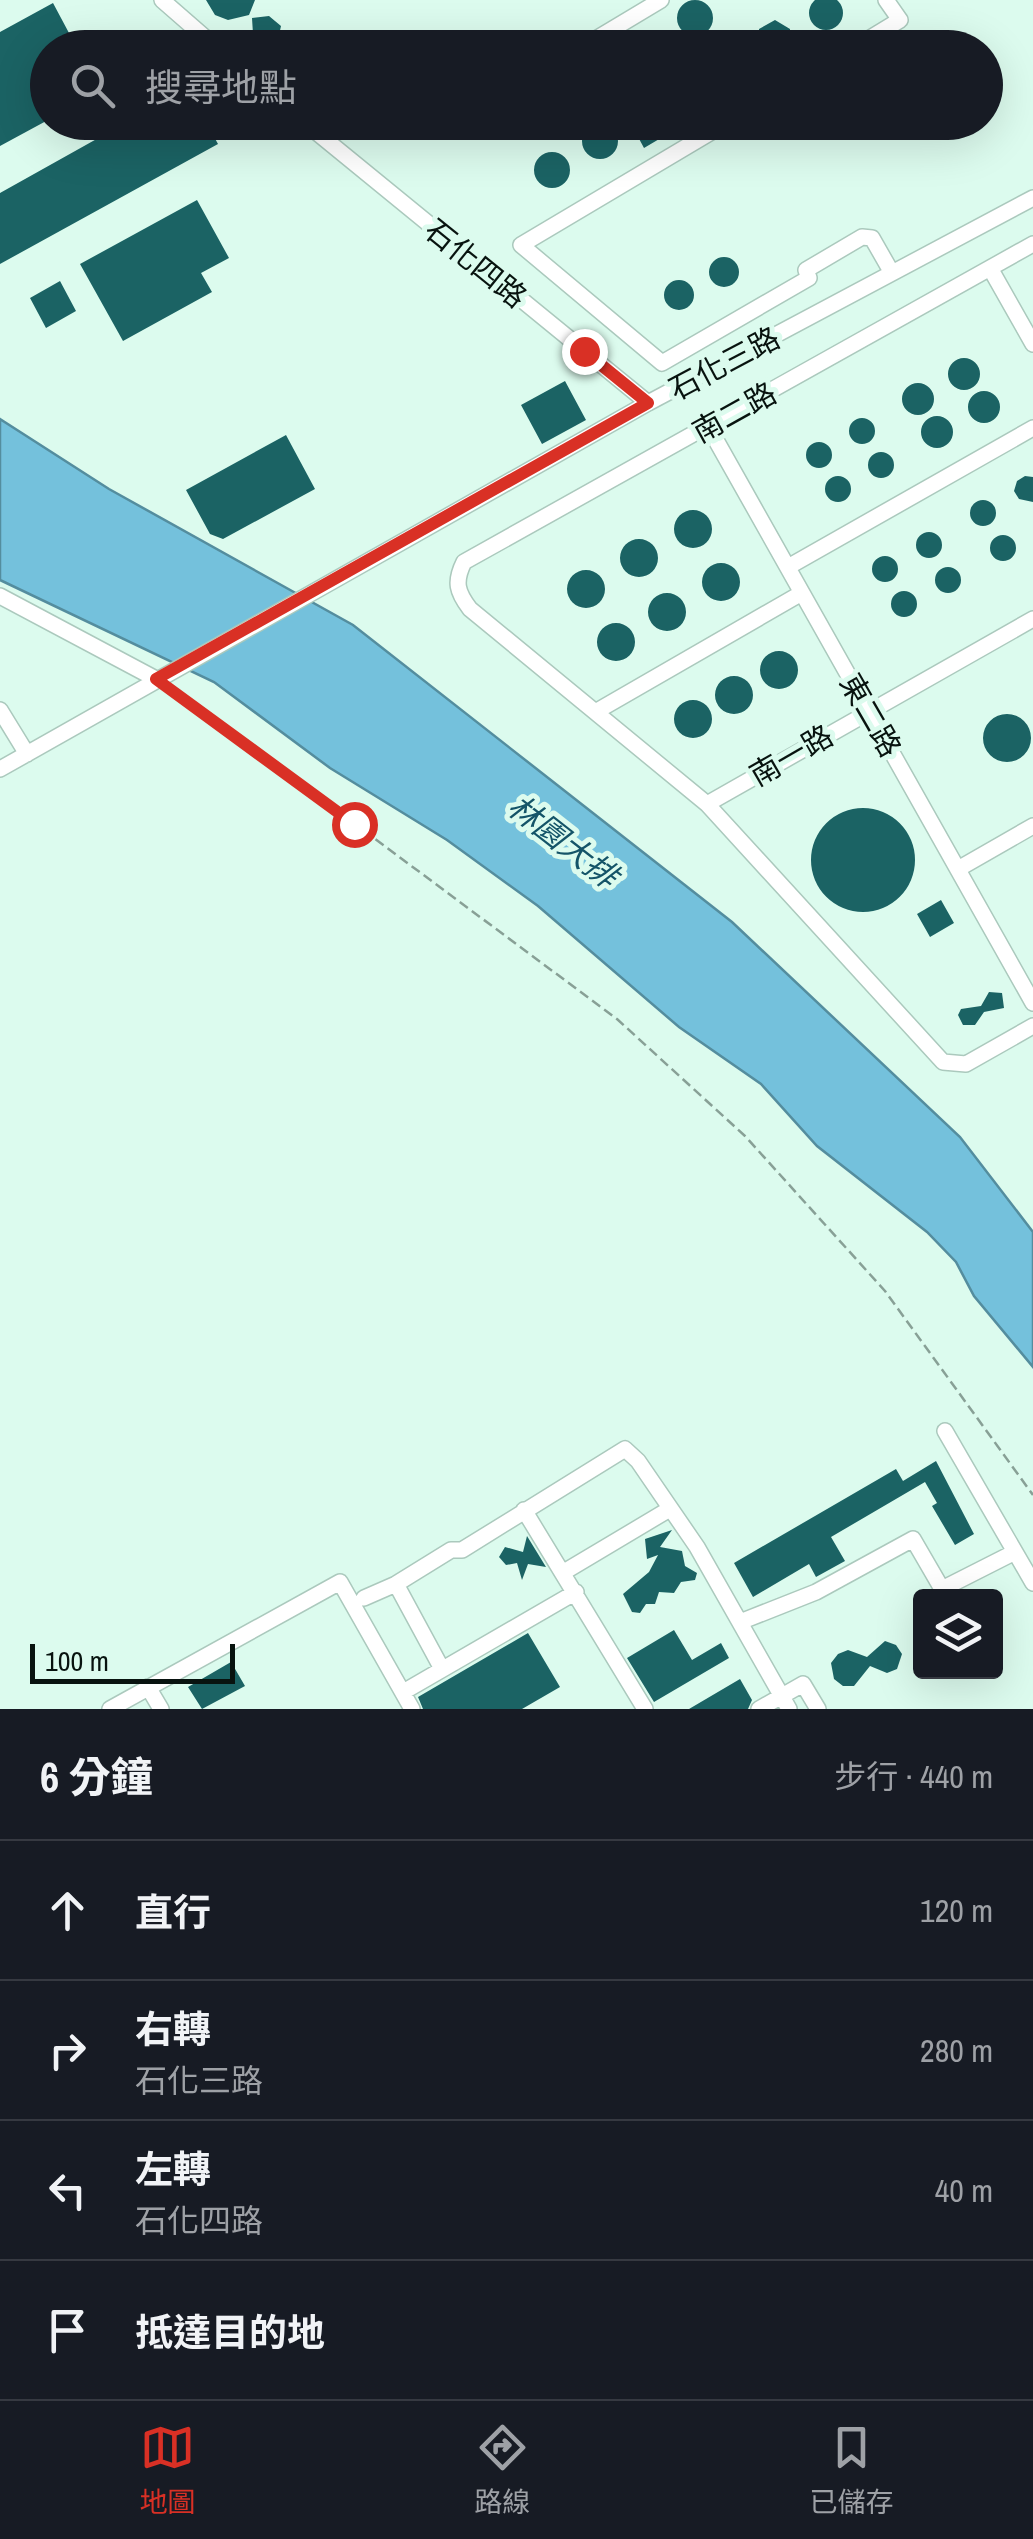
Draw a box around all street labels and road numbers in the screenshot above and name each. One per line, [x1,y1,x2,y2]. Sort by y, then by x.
street label: 石化四路 [417,210,535,316]
street label: 石化三路 [662,317,786,409]
street label: 南二路 [685,373,783,451]
street label: 東二路 [831,666,911,764]
street label: 南一路 [742,715,840,795]

